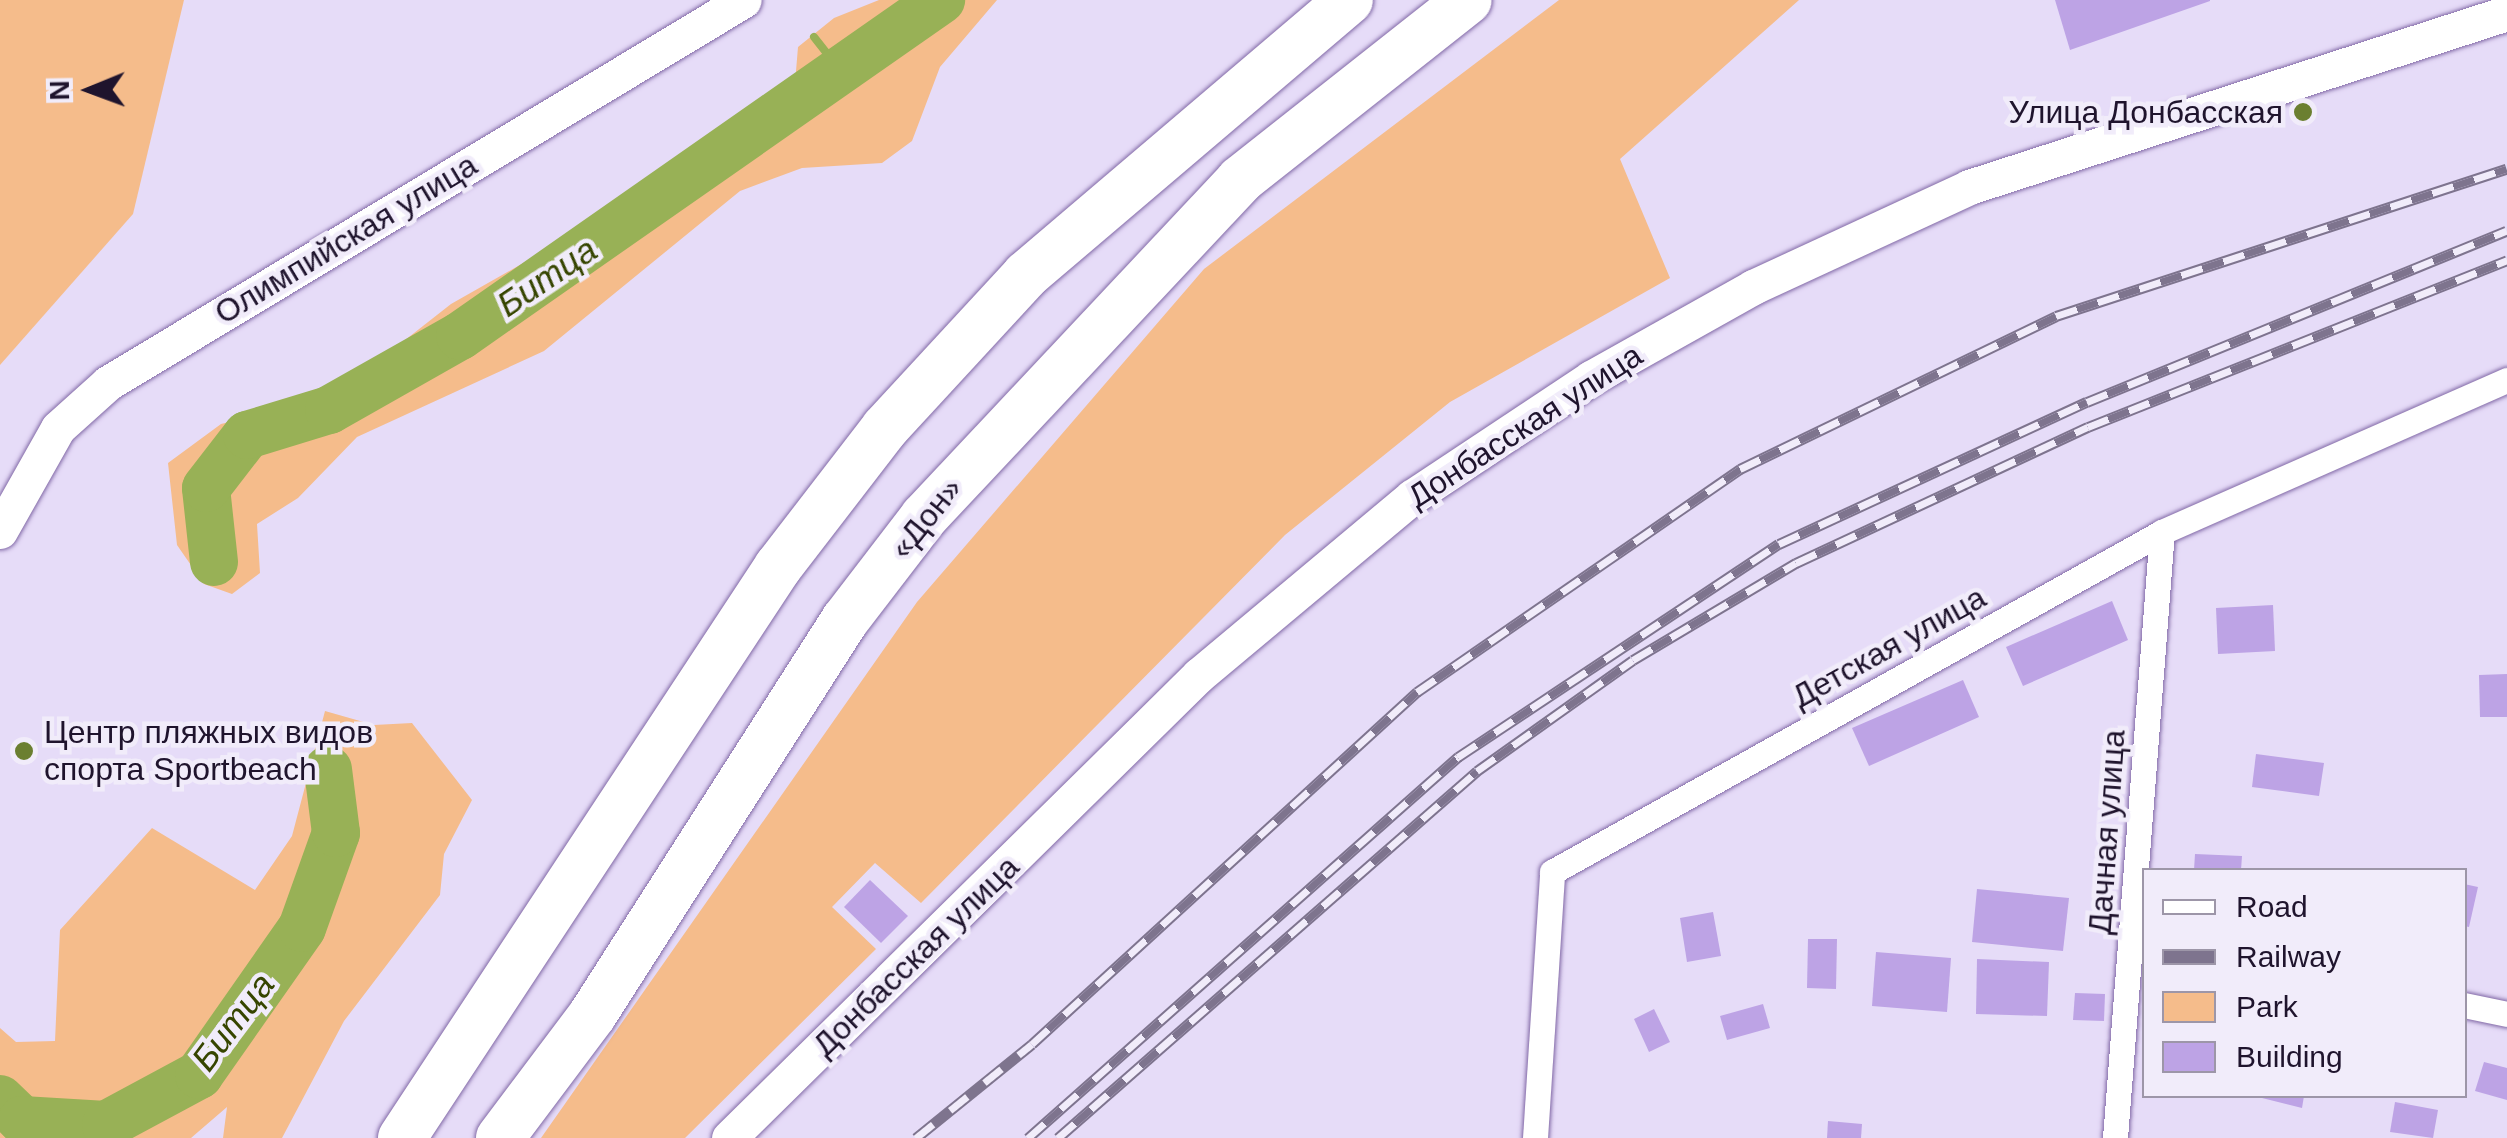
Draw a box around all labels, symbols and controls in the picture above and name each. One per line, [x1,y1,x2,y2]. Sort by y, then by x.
north arrow [40,40,140,140]
text: N [44,80,75,101]
place label: Улица Донбасская [2009,93,2283,131]
marker: Улица Донбасская [2292,101,2314,123]
street label: Олимпийская улица [208,146,484,332]
water label: Битца [489,228,605,326]
street label: Донбасская улица [1401,336,1649,516]
street label: «Дон» [882,470,970,566]
street label: Детская улица [1785,578,1993,716]
place label: Центр пляжных видов спорта Sportbeach [44,714,373,789]
street label: Дачная улица [2081,728,2133,936]
marker: Центр пляжных видов спорта Sportbeach [13,740,35,762]
street label: Донбасская улица [805,848,1027,1064]
legend [2142,868,2467,1098]
text: Road [2236,890,2308,923]
text: Railway [2236,940,2341,973]
water label: Битца [183,965,283,1079]
text: Park [2236,990,2298,1023]
text: Building [2236,1040,2343,1073]

